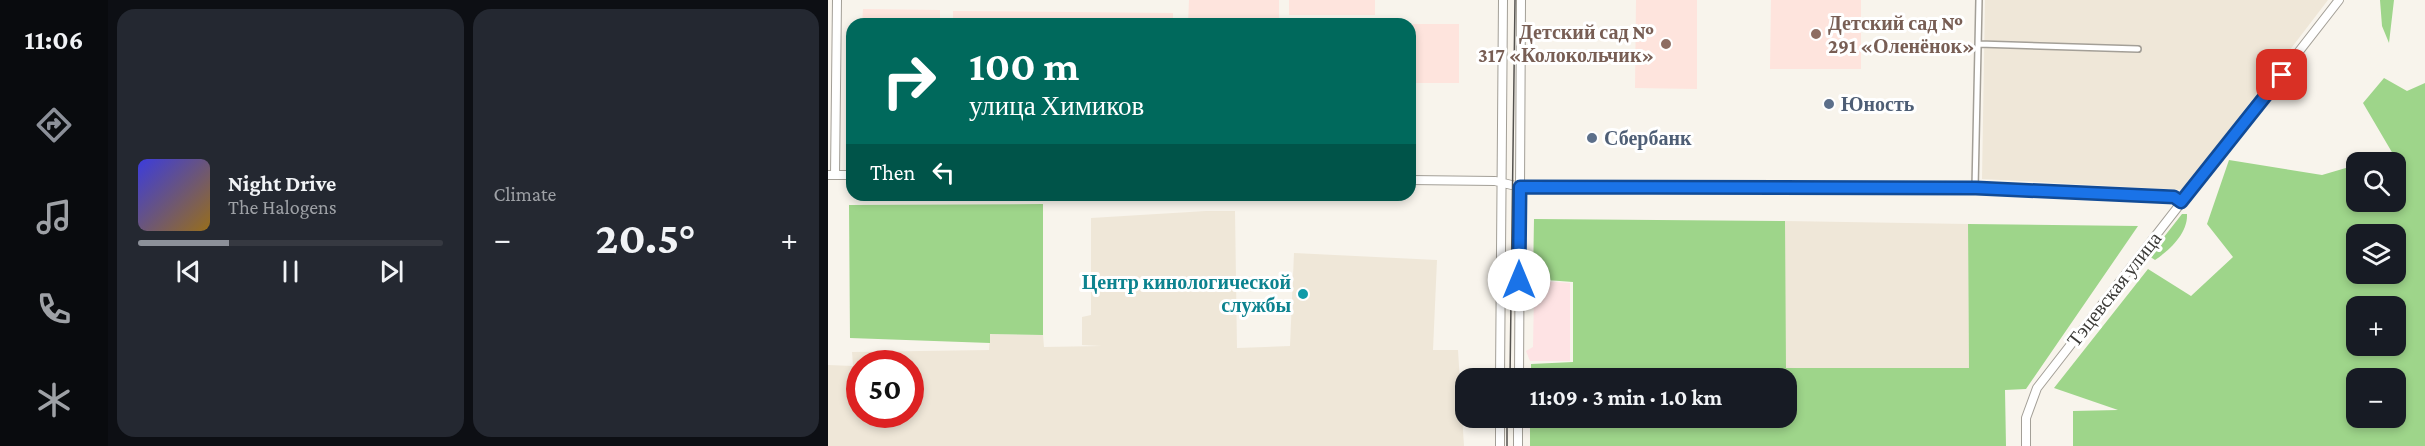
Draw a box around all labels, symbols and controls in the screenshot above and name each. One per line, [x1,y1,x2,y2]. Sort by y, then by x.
place label: Детский сад № 291 «Оленёнок» [1828,12,1975,57]
place label: Детский сад № 317 «Колокольчик» [1478,21,1654,66]
text: 11:06 [25,25,83,55]
marker: Детский сад № 291 «Оленёнок» [1809,27,1823,41]
marker: Детский сад № 317 «Колокольчик» [1659,37,1673,51]
icon: right [870,42,948,120]
text: 100 m [969,42,1079,89]
pin [2256,49,2307,100]
icon: arrive [2265,58,2298,91]
text: улица Химиков [969,91,1144,121]
place label: Юность [1841,93,1915,115]
marker: Юность [1822,97,1836,111]
icon: directions [33,104,75,146]
place label: Сбербанк [1604,127,1692,150]
marker: Сбербанк [1585,131,1599,145]
map controls [2346,152,2406,428]
button: search [2346,152,2406,212]
icon: left [927,156,960,189]
text: Then [870,160,915,185]
text: Night Drive [228,171,336,196]
text: Climate [494,183,556,205]
icon: music [33,196,75,238]
text: The Halogens [228,196,337,218]
text: 20.5° [596,213,696,263]
text: − [494,220,511,257]
text: + [781,220,798,257]
button: layers [2346,224,2406,284]
street label: Тэцевская улица [2062,227,2166,351]
position arrow [1487,248,1551,312]
icon: previous [172,255,205,288]
icon: pause [274,255,307,288]
icon: next [375,255,408,288]
place label: Центр кинологической службы [1082,271,1291,317]
marker: Центр кинологической службы [1296,287,1310,301]
icon: phone [33,288,75,330]
button: + [2346,296,2406,356]
speed limit sign: 50 [846,350,924,428]
button: − [2346,368,2406,428]
icon: climate [33,379,75,421]
text: 11:09 · 3 min · 1.0 km [1530,385,1722,410]

